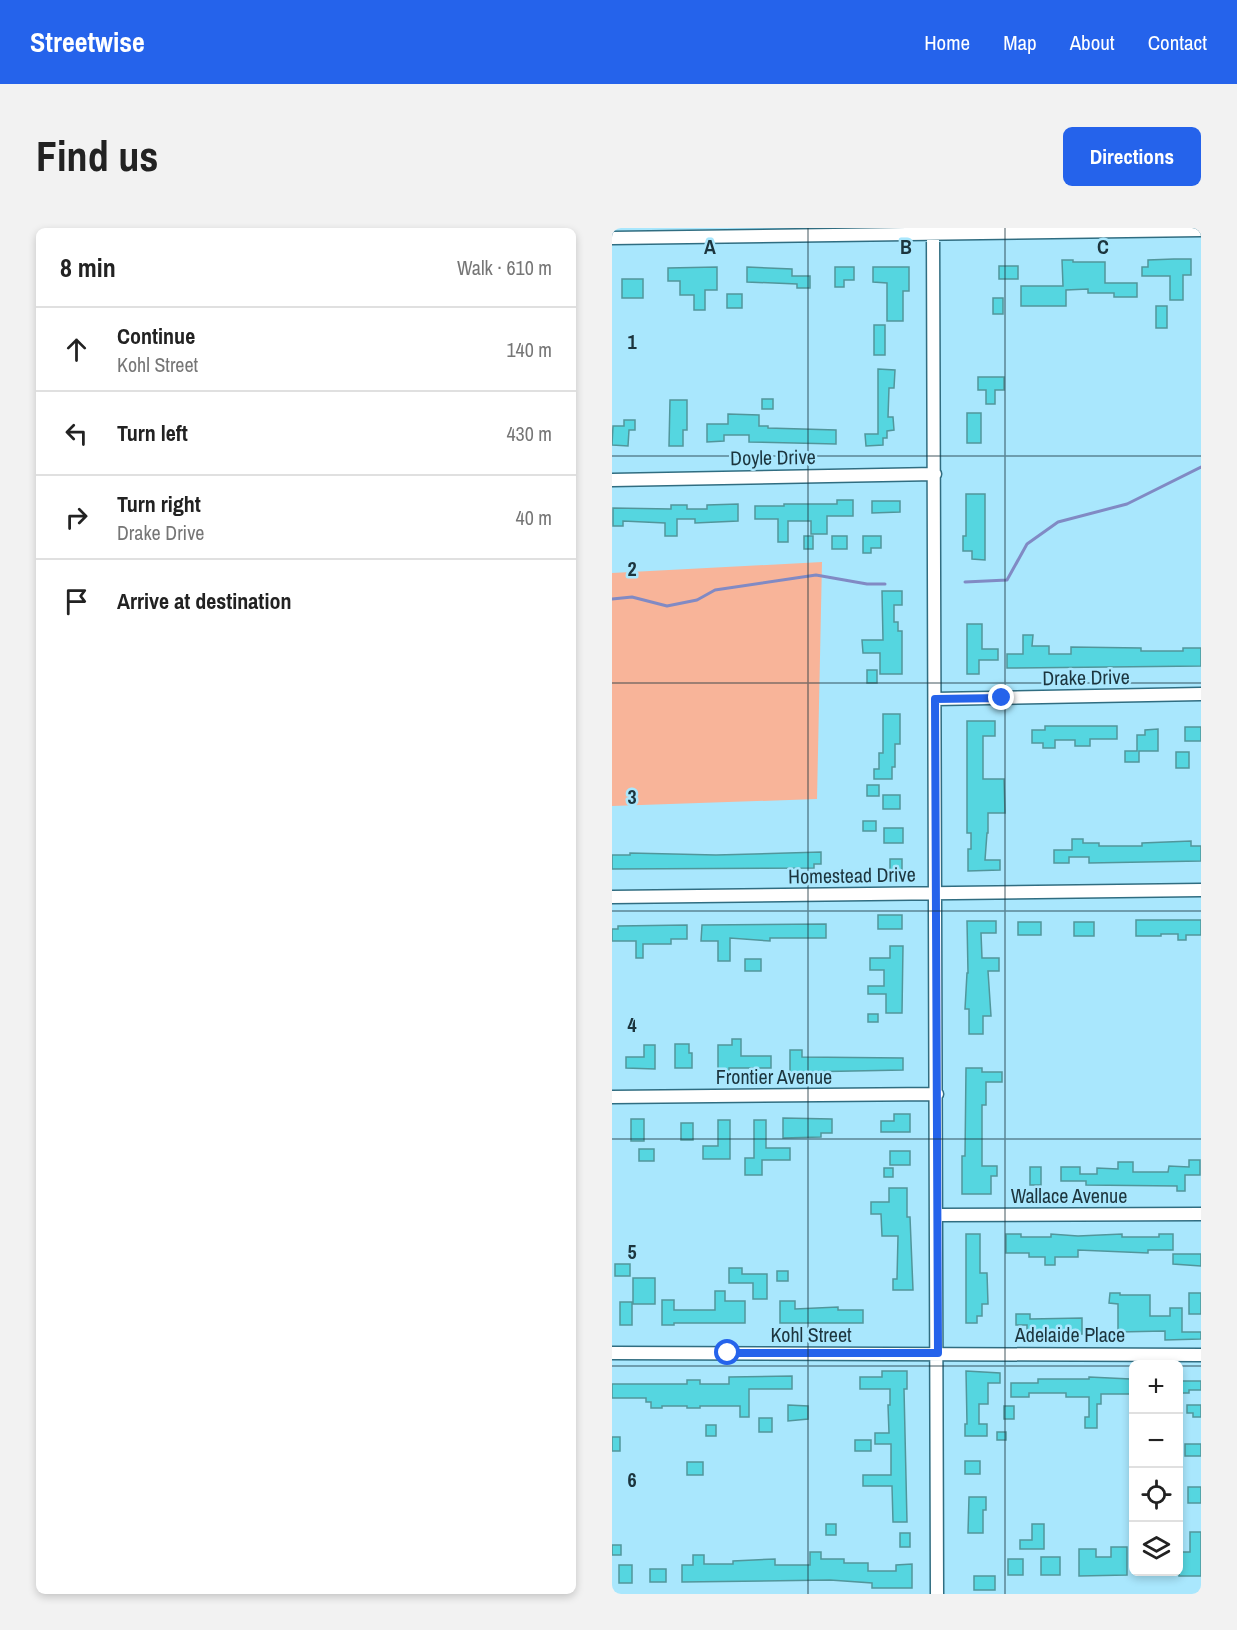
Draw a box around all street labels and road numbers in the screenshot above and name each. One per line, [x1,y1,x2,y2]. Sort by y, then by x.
street label: Doyle Drive [730,443,816,471]
street label: Drake Drive [1042,663,1130,691]
street label: Homestead Drive [788,860,916,890]
street label: Frontier Avenue [716,1063,832,1090]
street label: Wallace Avenue [1011,1182,1127,1209]
street label: Kohl Street [770,1321,852,1348]
street label: Adelaide Place [1014,1321,1125,1348]

